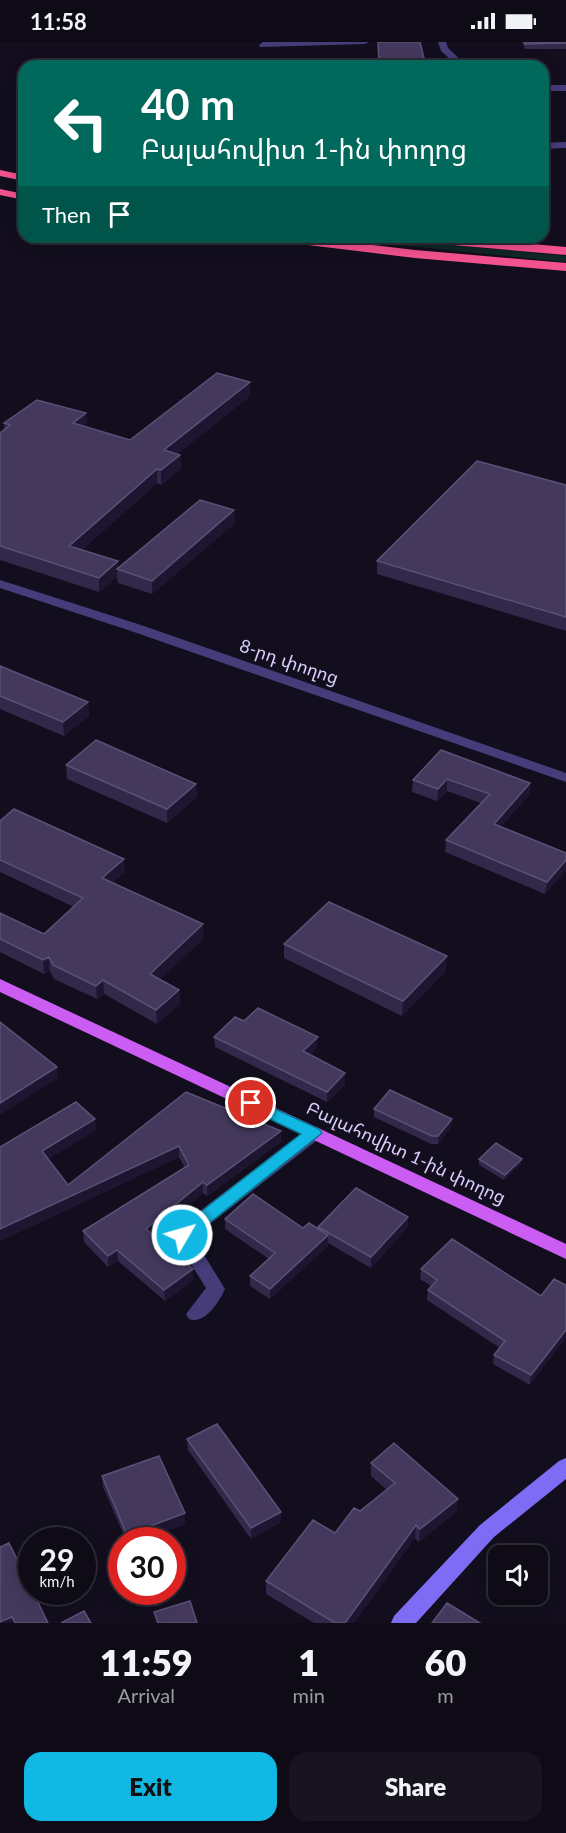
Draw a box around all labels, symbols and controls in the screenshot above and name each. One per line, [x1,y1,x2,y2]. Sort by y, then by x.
text: 11:58 [30,8,87,35]
text: 40 m [141,79,235,129]
icon: left [42,84,120,162]
text: Բալահովիտ 1-ին փողոց [141,132,467,165]
icon: arrive [103,198,136,231]
text: Then [42,201,91,228]
street label: 8-րդ փողոց [237,634,342,688]
pin [225,1077,276,1128]
icon: arrive [234,1086,267,1119]
street label: Բալահովիտ 1-ին փողոց [303,1096,510,1208]
position arrow [150,1203,214,1267]
speed limit sign: 30 [108,1527,186,1605]
text: 29 [40,1541,74,1577]
map controls [488,1545,548,1605]
button: sound [488,1545,548,1605]
text: km/h [39,1572,75,1590]
text: 11:59 [100,1640,193,1684]
text: 1 [298,1640,319,1684]
text: 60 [425,1640,466,1684]
text: Arrival [117,1683,175,1707]
text: min [292,1683,325,1707]
text: m [437,1683,454,1707]
button: Exit [24,1752,277,1821]
button: Share [289,1752,542,1821]

